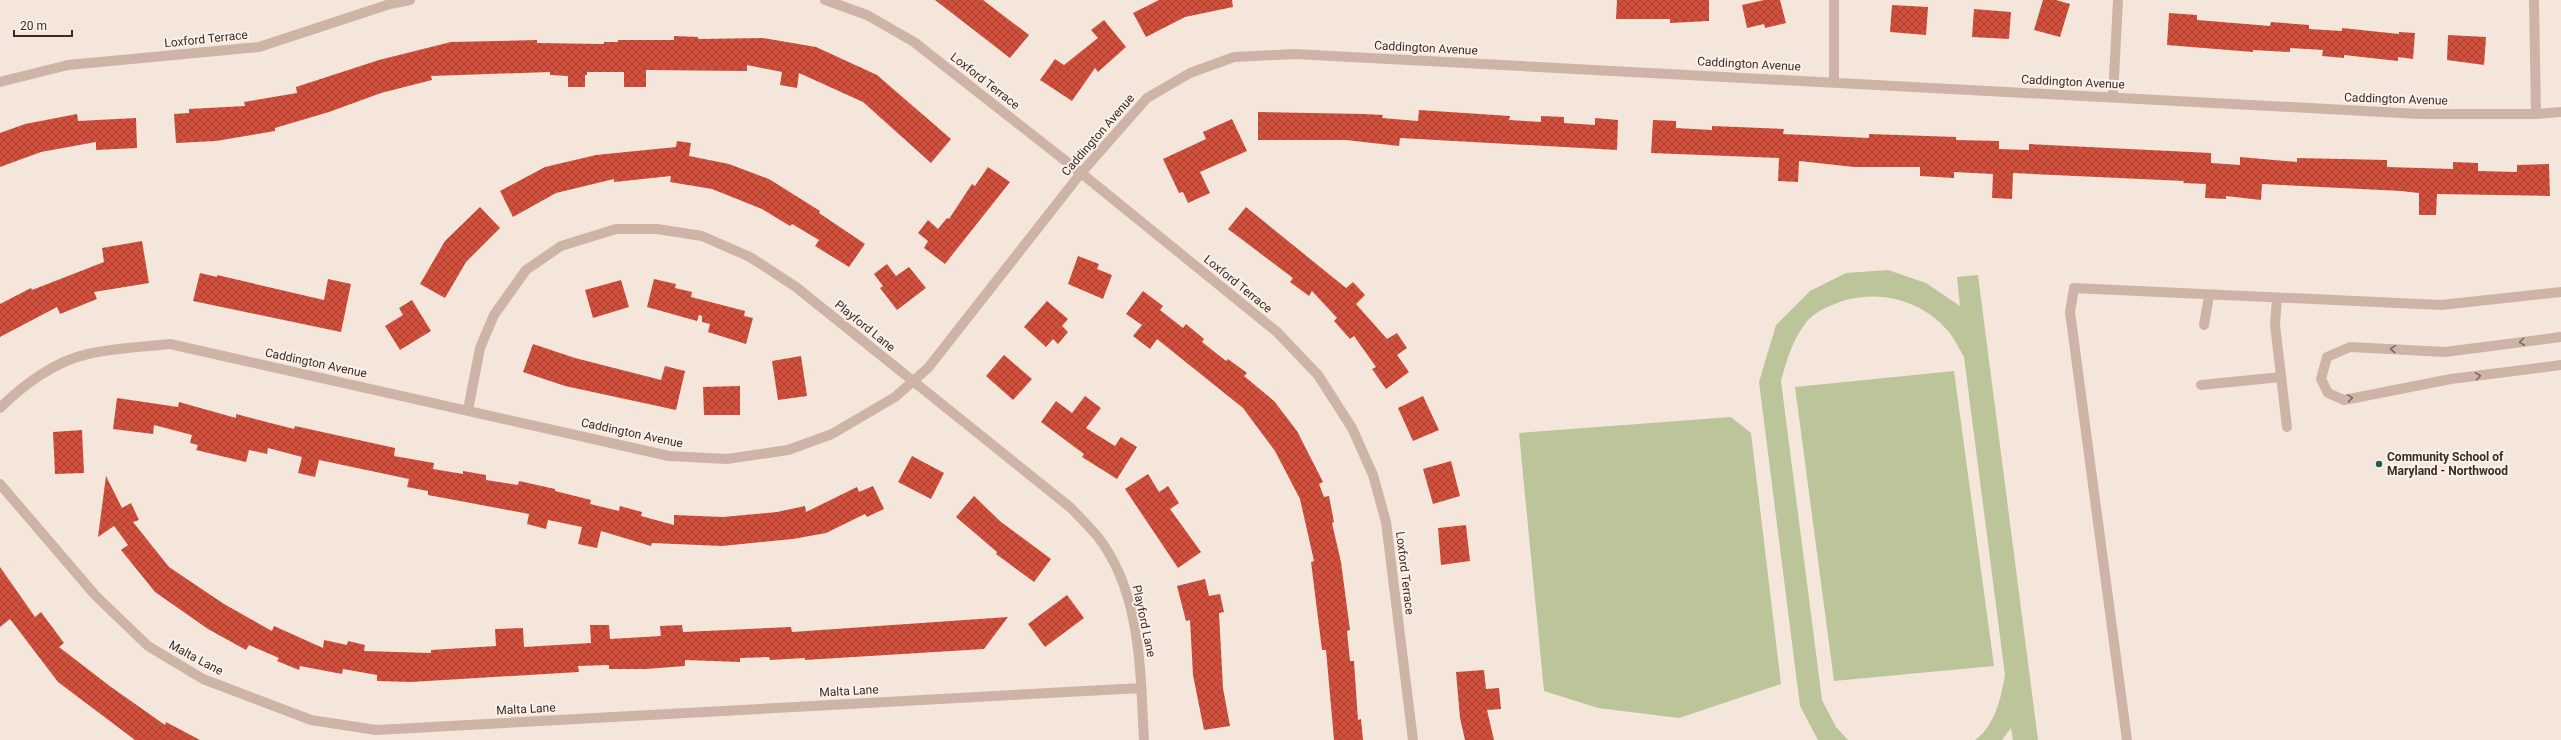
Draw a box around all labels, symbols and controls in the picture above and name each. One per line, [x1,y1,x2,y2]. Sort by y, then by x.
scale bar [14,12,72,38]
text: 20 m [20,19,47,33]
street label: Loxford Terrace [164,28,248,50]
street label: Caddington Avenue [1374,38,1478,58]
street label: Loxford Terrace [948,50,1022,112]
street label: Caddington Avenue [1697,54,1801,74]
street label: Caddington Avenue [2021,72,2125,92]
street label: Caddington Avenue [2344,90,2448,108]
street label: Caddington Avenue [1059,91,1137,179]
street label: Loxford Terrace [1201,252,1275,316]
street label: Playford Lane [832,297,898,355]
one-way arrow [2519,337,2525,346]
street label: Caddington Avenue [264,345,368,381]
one-way arrow [2390,345,2396,353]
one-way arrow [2475,372,2481,381]
one-way arrow [2347,395,2353,403]
street label: Caddington Avenue [580,415,684,451]
place label: Community School of Maryland - Northwood [2387,450,2508,478]
marker: Community School of Maryland - Northwood [2374,459,2384,469]
street label: Loxford Terrace [1393,531,1417,615]
street label: Playford Lane [1130,584,1158,658]
street label: Malta Lane [167,638,225,678]
street label: Malta Lane [819,682,879,700]
street label: Malta Lane [496,700,556,718]

